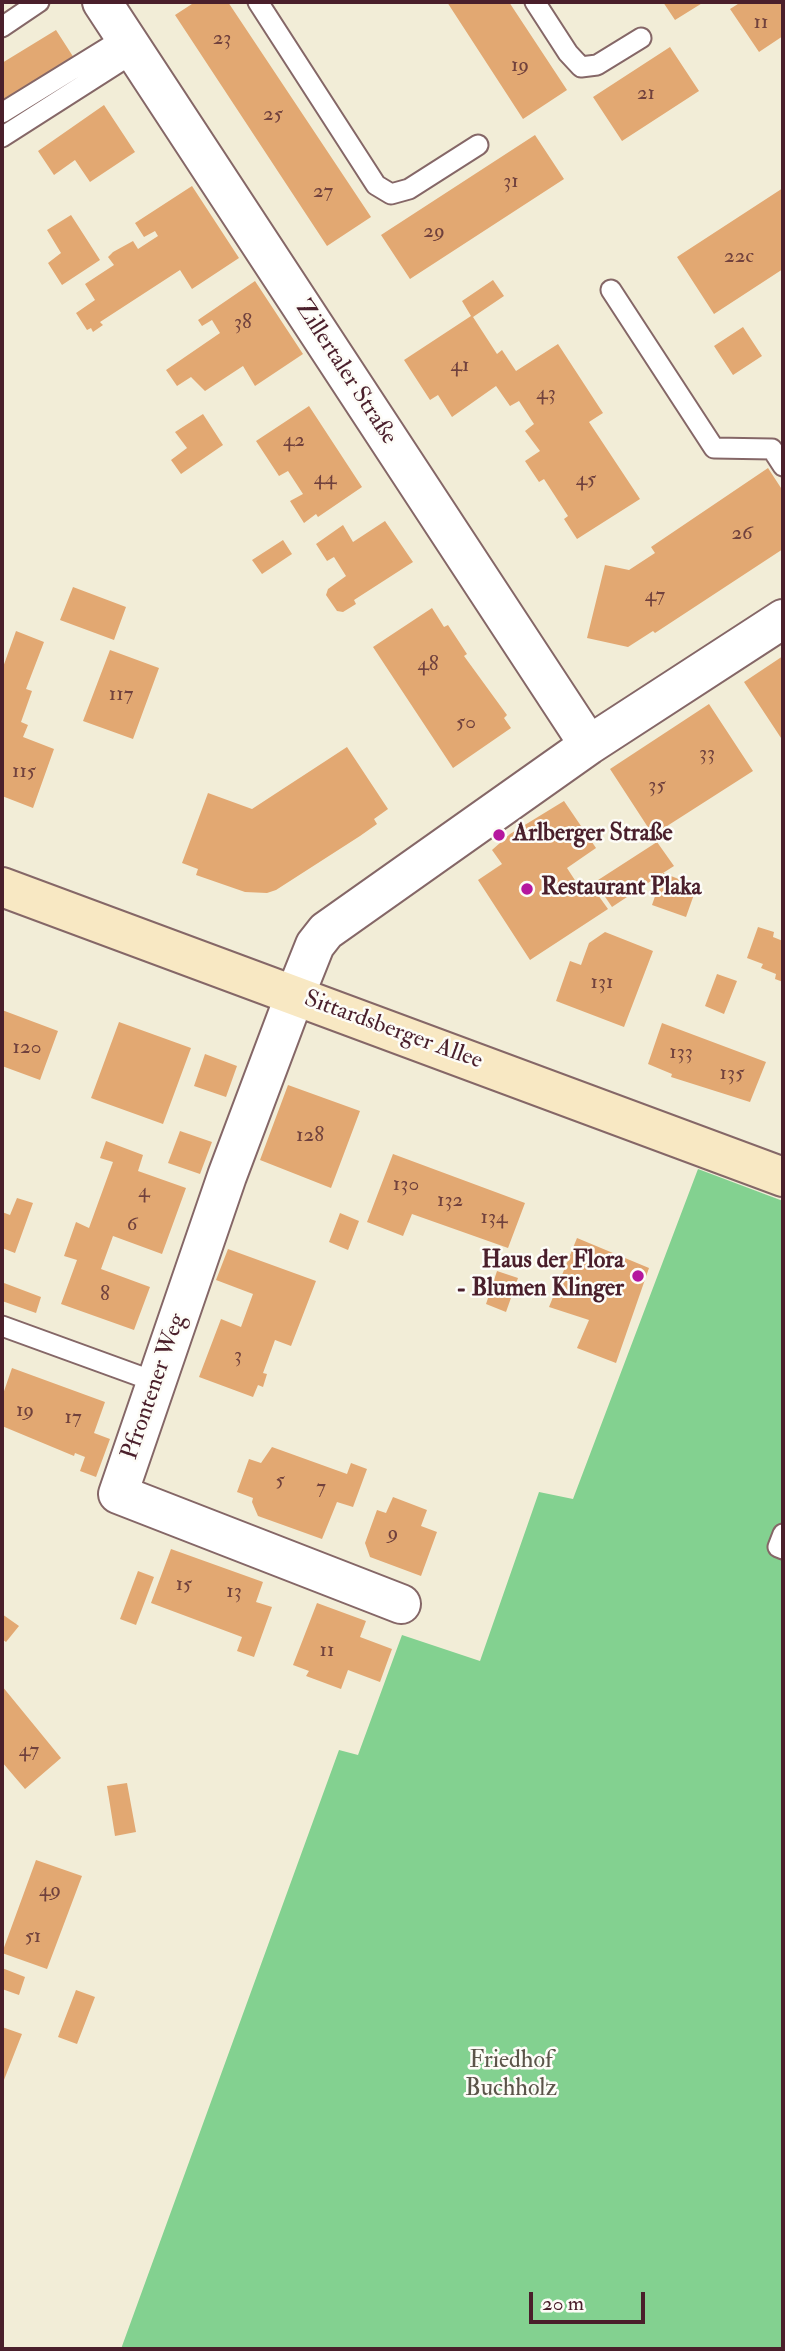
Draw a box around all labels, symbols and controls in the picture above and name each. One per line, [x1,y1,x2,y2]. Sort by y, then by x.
house number: 11 [754,10,768,36]
house number: 23 [213,26,231,52]
house number: 19 [511,53,529,79]
house number: 21 [637,81,655,107]
house number: 25 [263,102,283,128]
house number: 31 [503,169,519,195]
house number: 27 [313,179,333,205]
house number: 29 [423,219,445,245]
house number: 22c [724,244,754,270]
street label: Zillertaler Straße [288,295,402,451]
house number: 38 [234,310,252,336]
house number: 41 [451,353,469,379]
house number: 43 [536,381,556,407]
house number: 42 [283,428,305,454]
house number: 44 [314,466,336,492]
house number: 45 [576,467,596,493]
house number: 26 [731,521,753,547]
house number: 47 [645,583,665,609]
house number: 48 [417,652,439,678]
house number: 117 [109,682,133,708]
house number: 50 [456,710,476,736]
house number: 33 [699,741,715,767]
house number: 115 [12,759,36,785]
house number: 35 [648,773,666,799]
place label: Arlberger Straße [513,821,673,849]
marker: Arlberger Straße [491,827,507,843]
place label: Restaurant Plaka [541,875,701,903]
marker: Restaurant Plaka [519,881,535,897]
house number: 131 [590,970,614,996]
street label: Sittardsberger Allee [300,985,486,1077]
house number: 120 [13,1035,41,1061]
house number: 133 [669,1040,693,1066]
house number: 135 [720,1061,744,1087]
house number: 128 [296,1123,324,1149]
house number: 130 [393,1172,419,1198]
house number: 4 [138,1179,150,1205]
house number: 132 [437,1188,463,1214]
house number: 134 [481,1205,507,1231]
house number: 6 [127,1212,137,1238]
place label: Haus der Flora - Blumen Klinger [456,1248,624,1304]
marker: Haus der Flora - Blumen Klinger [630,1268,646,1284]
house number: 8 [100,1282,110,1308]
street label: Pfrontener Weg [117,1310,193,1464]
house number: 3 [234,1343,242,1369]
house number: 19 [16,1398,34,1424]
house number: 17 [64,1405,82,1431]
house number: 5 [275,1468,285,1494]
house number: 7 [316,1475,326,1501]
house number: 9 [388,1521,398,1547]
house number: 15 [176,1572,192,1598]
house number: 13 [226,1579,242,1605]
house number: 11 [320,1638,334,1664]
house number: 47 [19,1738,39,1764]
house number: 49 [39,1878,61,1904]
house number: 51 [25,1924,41,1950]
park label: Friedhof Buchholz [465,2048,557,2104]
scale bar [533,2278,648,2322]
text: 20 m [542,2290,584,2317]

